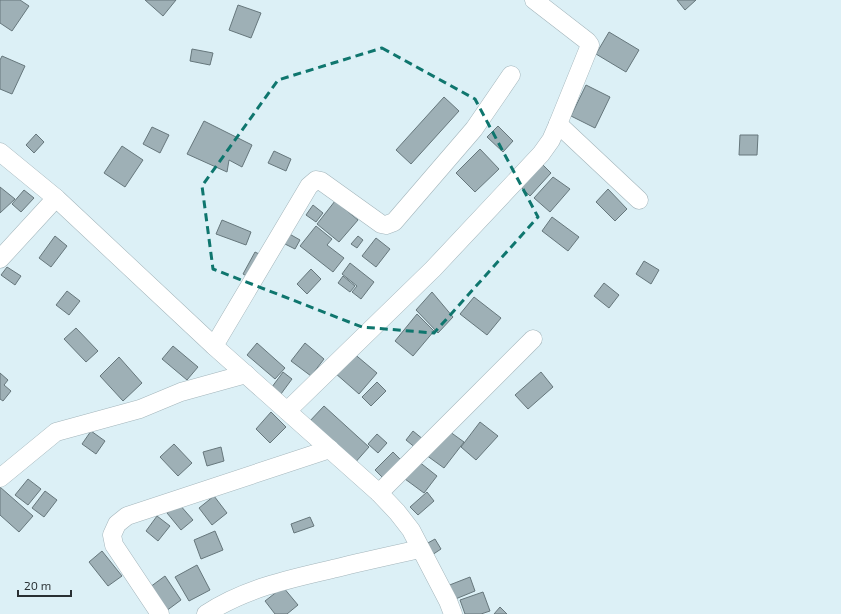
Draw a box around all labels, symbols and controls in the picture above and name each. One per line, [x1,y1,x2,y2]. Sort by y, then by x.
scale bar [18,572,71,598]
text: 20 m [24,578,51,592]

